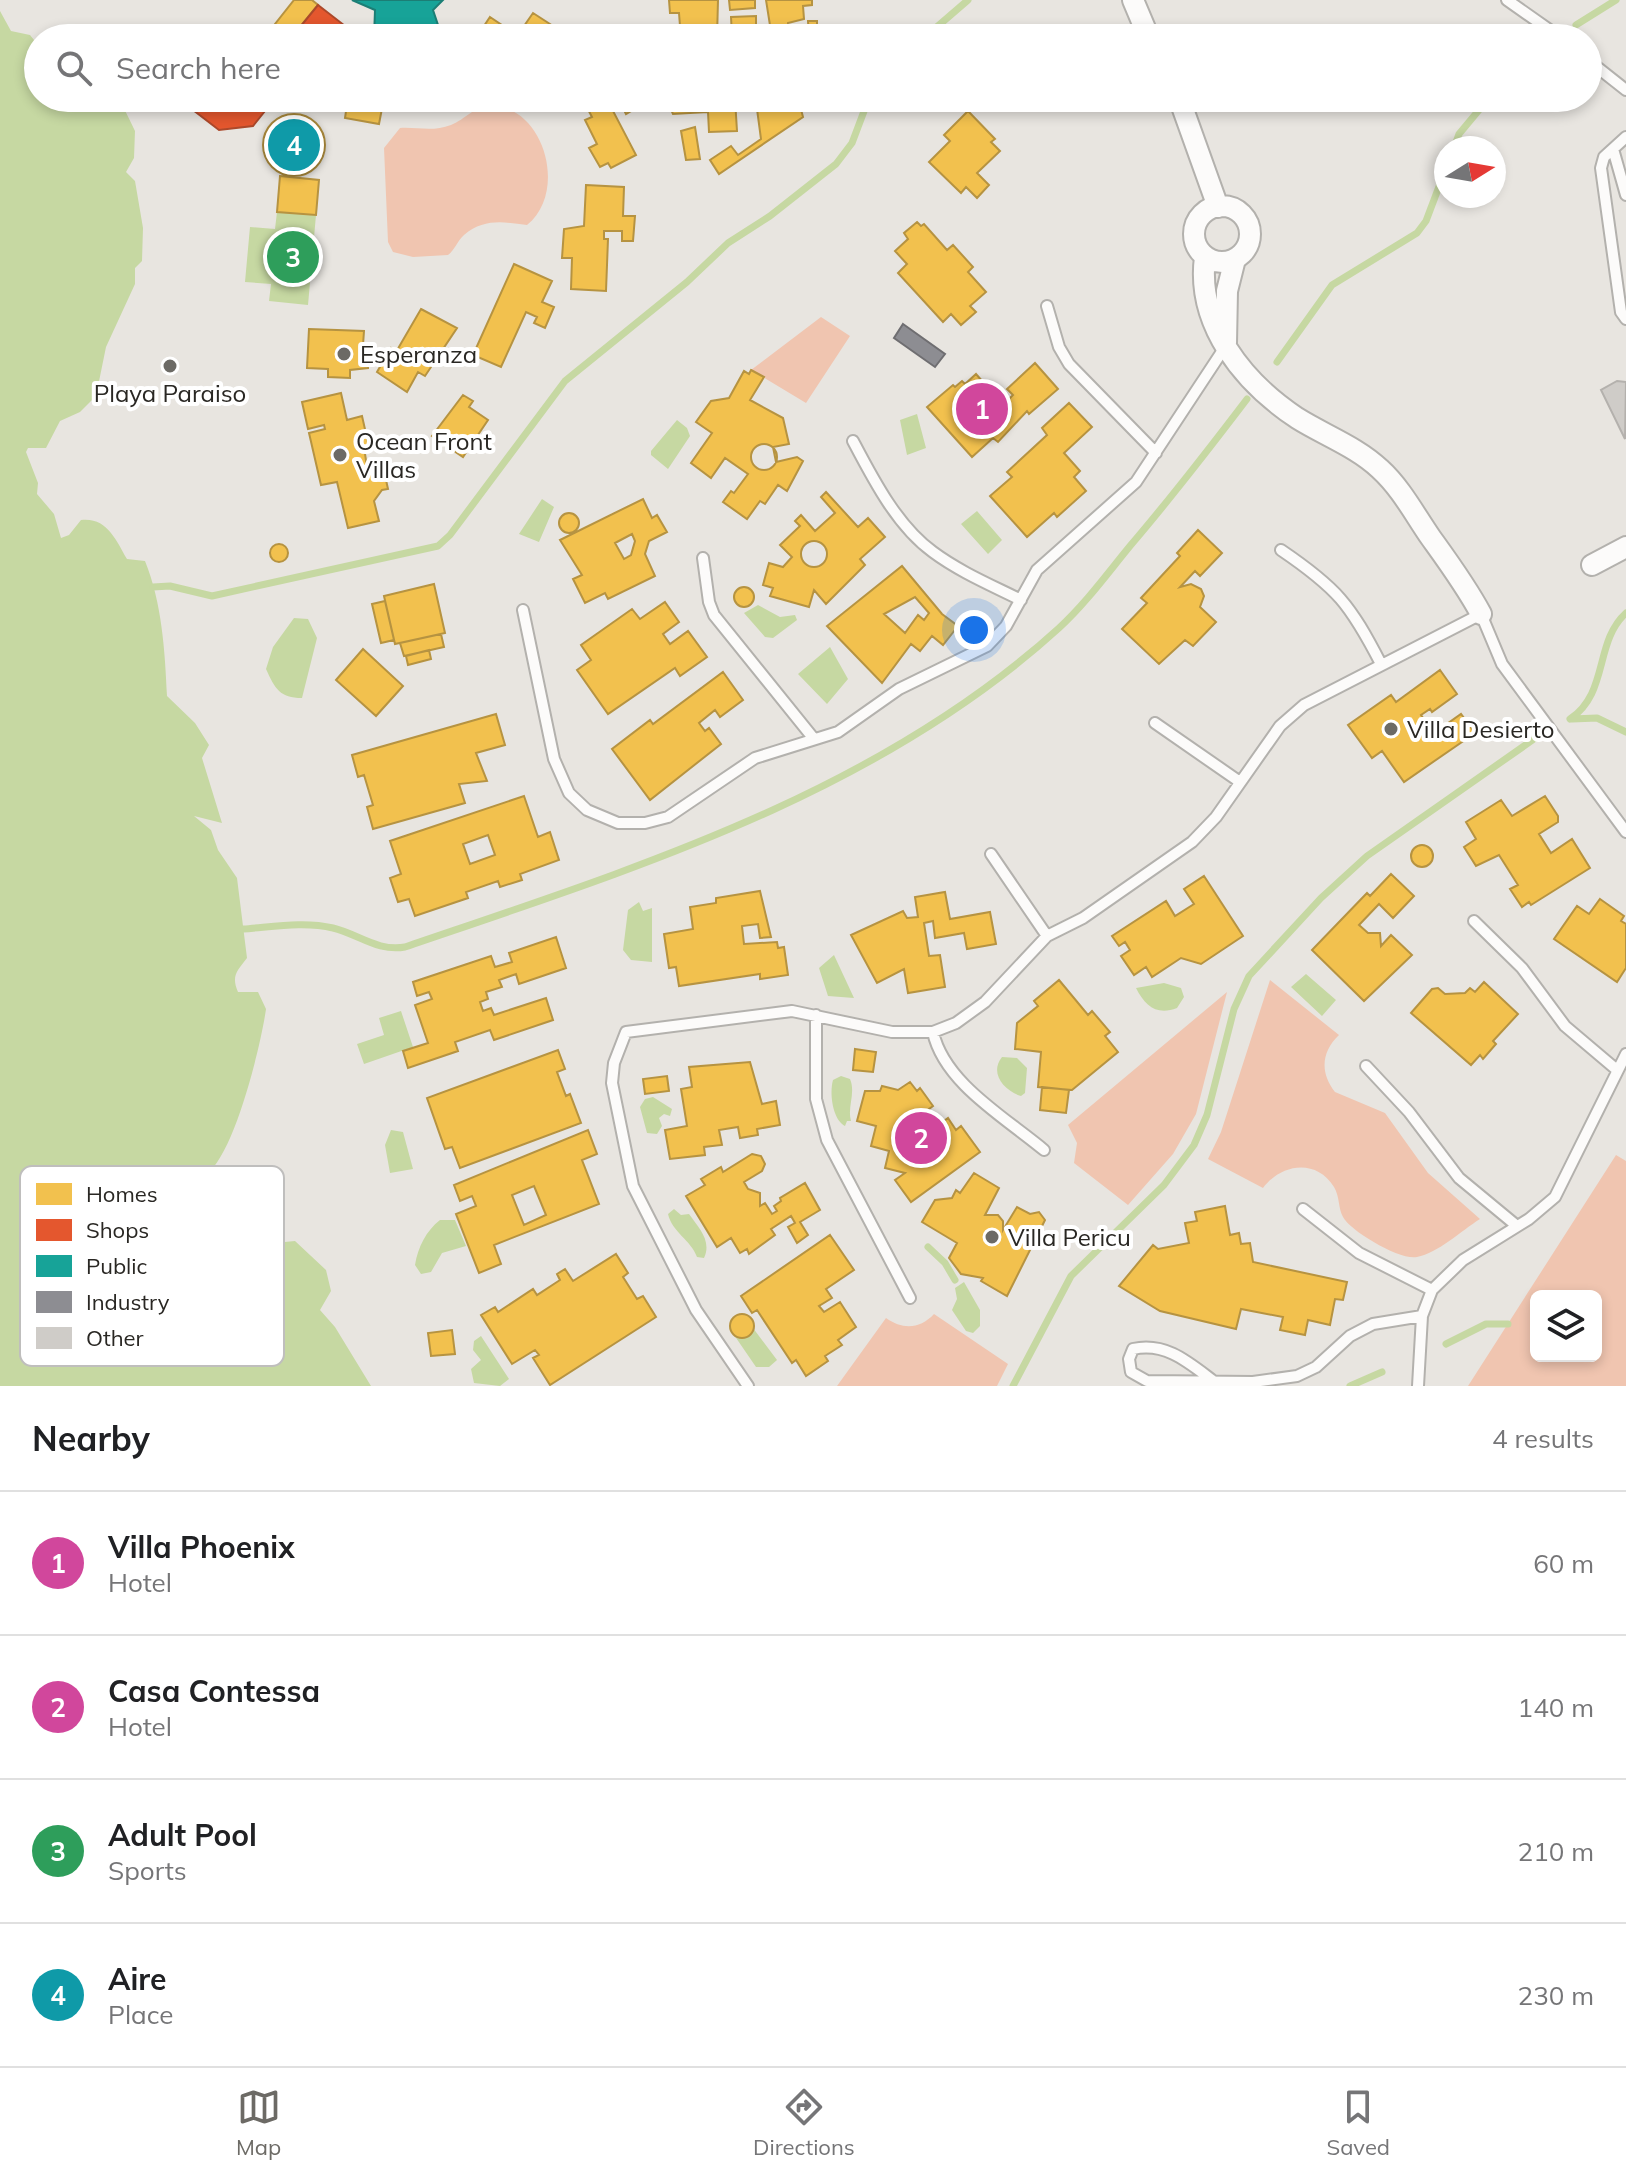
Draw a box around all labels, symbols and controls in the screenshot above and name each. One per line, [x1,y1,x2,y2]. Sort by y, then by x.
search box [24,24,1602,112]
icon: search [52,46,96,90]
text: Search here [116,49,281,87]
pin: 4 [268,115,320,175]
north arrow [1434,136,1506,208]
pin: 3 [267,227,319,287]
place label: Esperanza [360,339,477,369]
marker: Esperanza [335,345,353,363]
marker: Playa Paraiso [161,357,179,375]
place label: Playa Paraiso [94,378,246,408]
pin: 1 [956,379,1008,439]
place label: Ocean Front Villas [356,426,492,484]
marker: Ocean Front Villas [331,446,349,464]
your location [954,610,994,650]
place label: Villa Desierto [1407,714,1555,744]
marker: Villa Desierto [1382,720,1400,738]
pin: 2 [895,1108,947,1168]
legend [20,1166,284,1366]
text: Homes [86,1180,158,1208]
text: Shops [86,1216,149,1244]
place label: Villa Pericu [1008,1222,1131,1252]
marker: Villa Pericu [983,1228,1001,1246]
text: Public [86,1252,148,1280]
text: Industry [86,1288,170,1316]
map controls [1530,1290,1602,1362]
button: layers [1530,1290,1602,1362]
text: Other [86,1324,144,1352]
text: Nearby [32,1417,150,1460]
text: 4 results [1492,1422,1594,1455]
text: Villa Phoenix [108,1528,295,1566]
text: 1 [50,1547,66,1580]
text: 60 m [1533,1547,1594,1580]
text: Hotel [108,1566,172,1599]
text: Casa Contessa [108,1672,320,1710]
text: 2 [50,1691,66,1724]
text: 140 m [1518,1691,1594,1724]
text: Hotel [108,1710,172,1743]
text: Adult Pool [108,1816,257,1854]
text: 3 [50,1835,66,1868]
text: 210 m [1518,1835,1594,1868]
text: Sports [108,1854,187,1887]
text: Aire [108,1960,166,1998]
text: 4 [50,1979,66,2012]
text: 230 m [1518,1979,1594,2012]
text: Place [108,1998,173,2031]
tab: Map [236,2085,281,2161]
tab: Directions [753,2085,855,2161]
tab: Saved [1327,2085,1390,2161]

